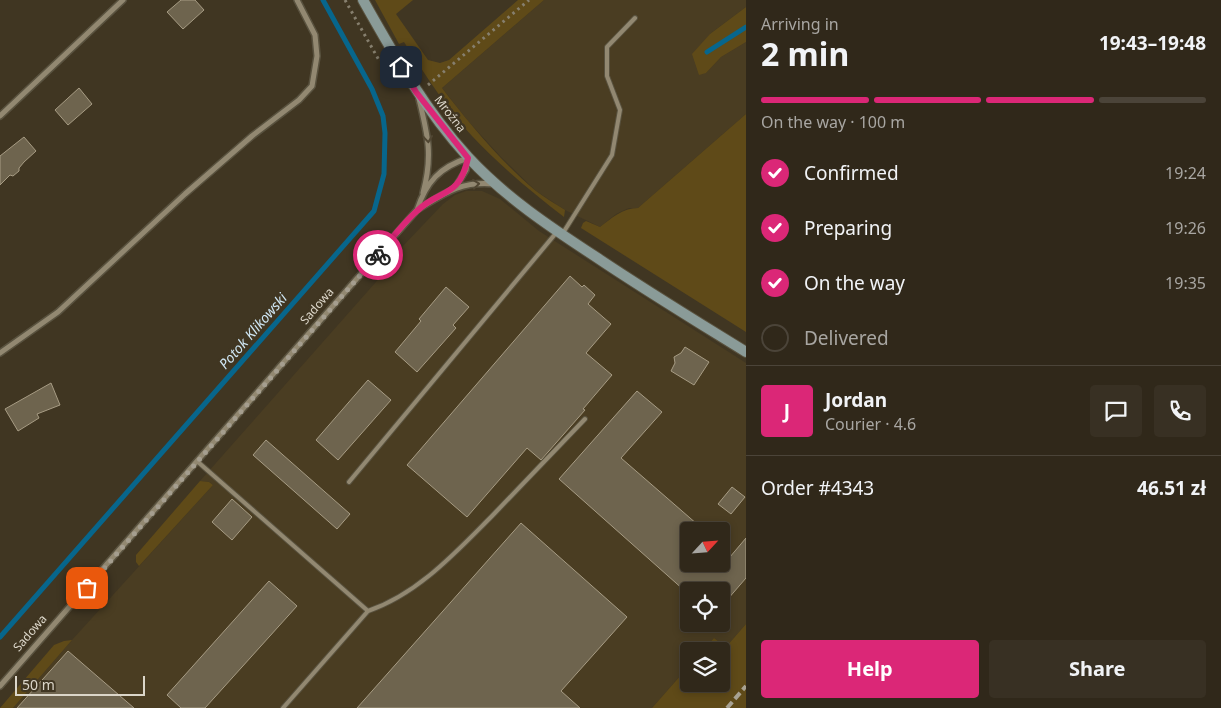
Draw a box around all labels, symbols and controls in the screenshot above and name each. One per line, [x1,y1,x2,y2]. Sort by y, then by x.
text: Arriving in [761,13,839,35]
text: 19:43–19:48 [1099,30,1206,56]
text: 2 min [761,32,849,75]
pin [380,46,422,88]
icon: home [387,53,415,81]
street label: Mroźna [431,92,470,136]
text: On the way · 100 m [761,111,905,133]
one-way arrow [422,135,433,143]
icon: check [761,159,789,187]
text: Confirmed [804,160,899,186]
text: 19:24 [1165,162,1206,184]
one-way arrow [472,179,480,190]
icon: check [761,214,789,242]
text: Preparing [804,215,892,241]
text: 19:26 [1165,217,1206,239]
courier [353,230,403,280]
icon: bike [364,241,392,269]
icon: check [761,269,789,297]
text: On the way [804,270,905,296]
text: 19:35 [1165,272,1206,294]
street label: Sadowa [296,284,337,328]
water label: Potok Klikowski [214,288,291,373]
text: Delivered [804,325,889,351]
button: chat [1090,385,1142,437]
button: phone [1154,385,1206,437]
text: Jordan [825,387,887,413]
text: J [784,398,790,424]
text: Courier · 4.6 [825,413,916,435]
text: Order #4343 [761,475,874,501]
text: 46.51 zł [1137,475,1206,501]
north arrow [680,522,730,572]
map controls [680,522,730,692]
pin [66,567,108,609]
icon: bag [73,574,101,602]
button: locate [680,582,730,632]
street label: Sadowa [9,611,50,655]
button: Help [761,640,979,698]
button: Share [989,640,1206,698]
button: layers [680,642,730,692]
scale bar [15,673,145,696]
text: 50 m [22,675,55,694]

